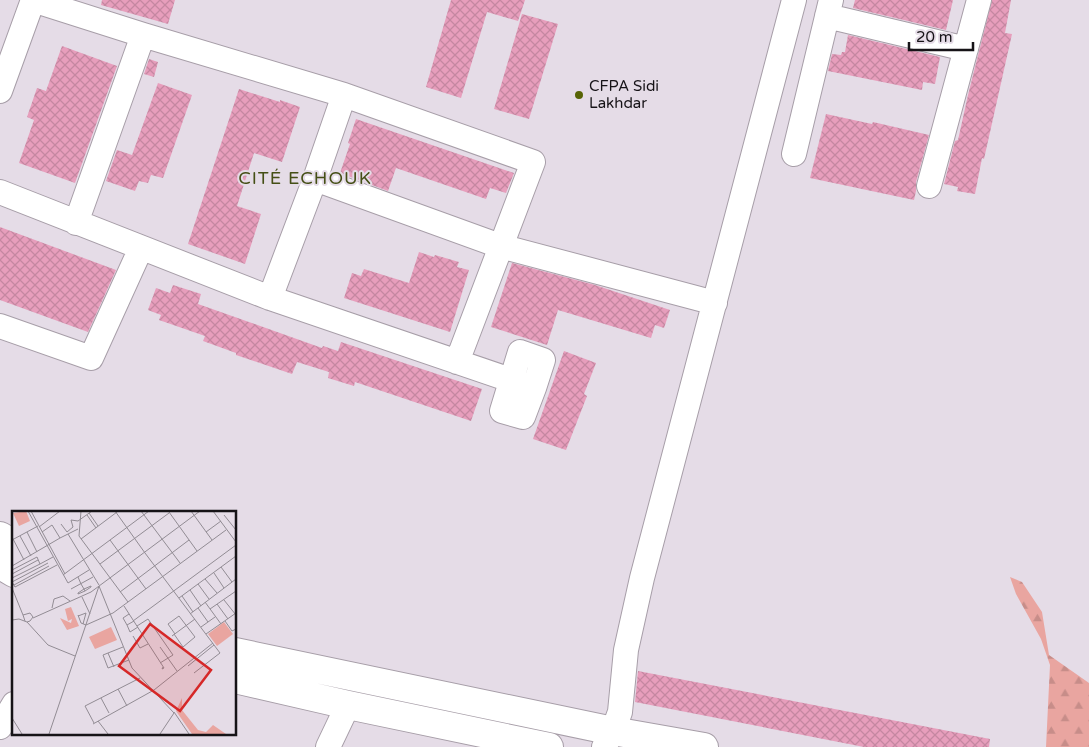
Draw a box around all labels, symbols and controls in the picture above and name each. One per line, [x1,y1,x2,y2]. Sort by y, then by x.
scale bar [909,20,973,52]
text: 20 m [916,28,953,46]
place label: CFPA Sidi Lakhdar [589,77,659,112]
marker: CFPA Sidi Lakhdar [573,89,585,101]
district label: CITÉ ECHOUK [238,167,372,189]
inset map [12,511,236,734]

